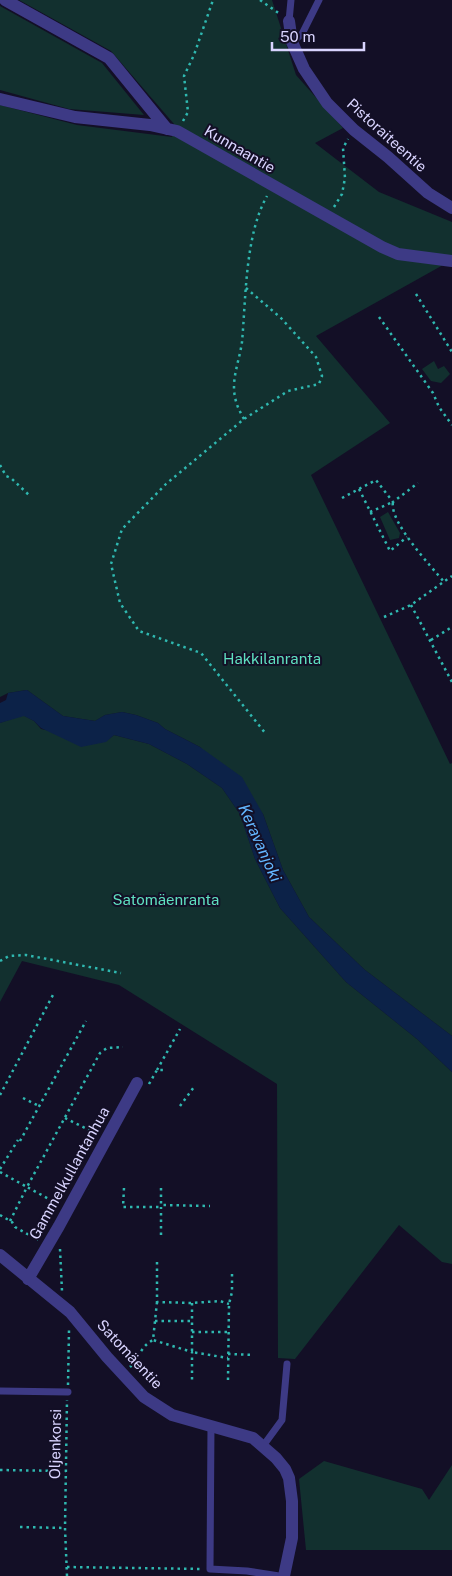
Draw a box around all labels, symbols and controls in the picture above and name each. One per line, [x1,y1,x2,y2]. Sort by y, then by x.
scale bar [272,20,364,52]
text: 50 m [280,28,315,45]
street label: Pistoraiteentie [344,95,430,175]
street label: Kunnaantie [202,122,278,176]
park label: Hakkilanranta [223,650,321,667]
water label: Keravanjoki [234,801,286,885]
park label: Satomäenranta [113,891,219,908]
street label: Gammelkullantanhua [25,1104,113,1242]
street label: Satomäentie [94,1316,166,1392]
street label: Oljenkorsi [46,1409,64,1479]

